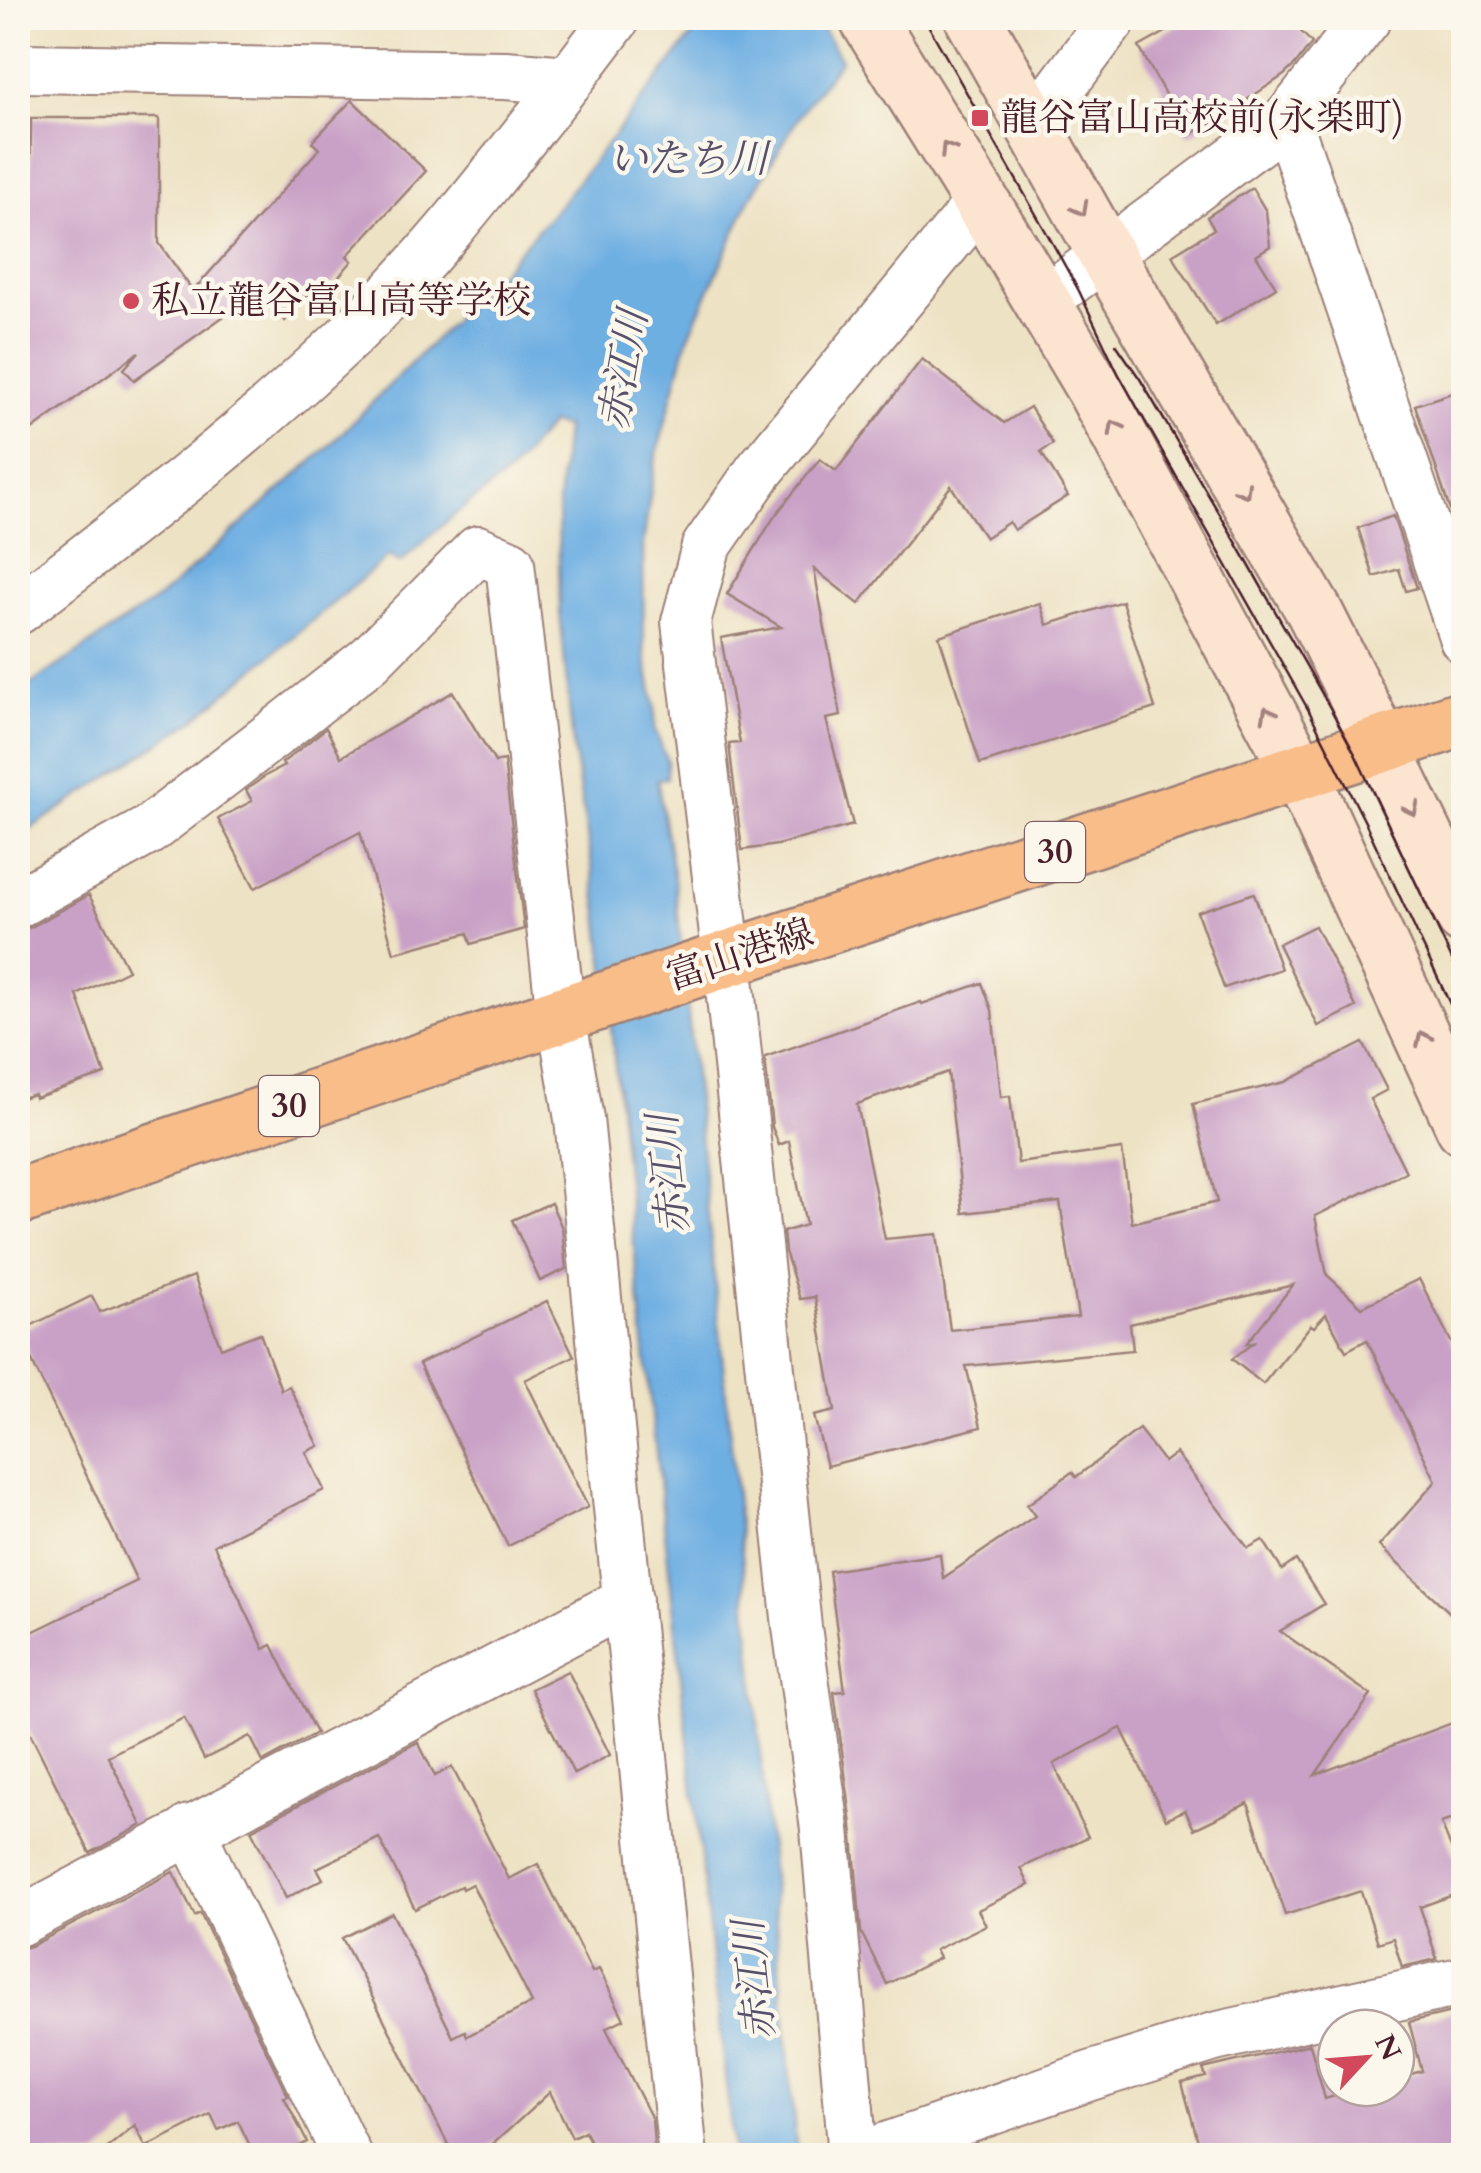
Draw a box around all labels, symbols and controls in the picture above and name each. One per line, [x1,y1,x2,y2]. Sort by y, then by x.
place label: 龍谷富山高校前(永楽町) [1000,92,1404,144]
marker: 龍谷富山高校前(永楽町) [969,107,991,129]
water label: いたち川 [608,132,772,187]
one-way arrow [940,142,959,160]
one-way arrow [1069,199,1089,217]
place label: 私立龍谷富山高等学校 [151,275,531,327]
marker: 私立龍谷富山高等学校 [120,290,142,312]
water label: 赤江川 [586,302,662,434]
one-way arrow [1108,419,1127,437]
one-way arrow [1232,480,1251,498]
one-way arrow [1261,706,1281,724]
one-way arrow [1400,798,1420,816]
road number: 30 [1025,822,1085,882]
street label: 富山港線 [660,907,820,1003]
one-way arrow [1415,1031,1435,1049]
road number: 30 [259,1076,319,1136]
water label: 赤江川 [635,1107,703,1237]
water label: 赤江川 [721,1913,789,2043]
north arrow [1316,2008,1416,2108]
text: N [1365,2028,1410,2067]

